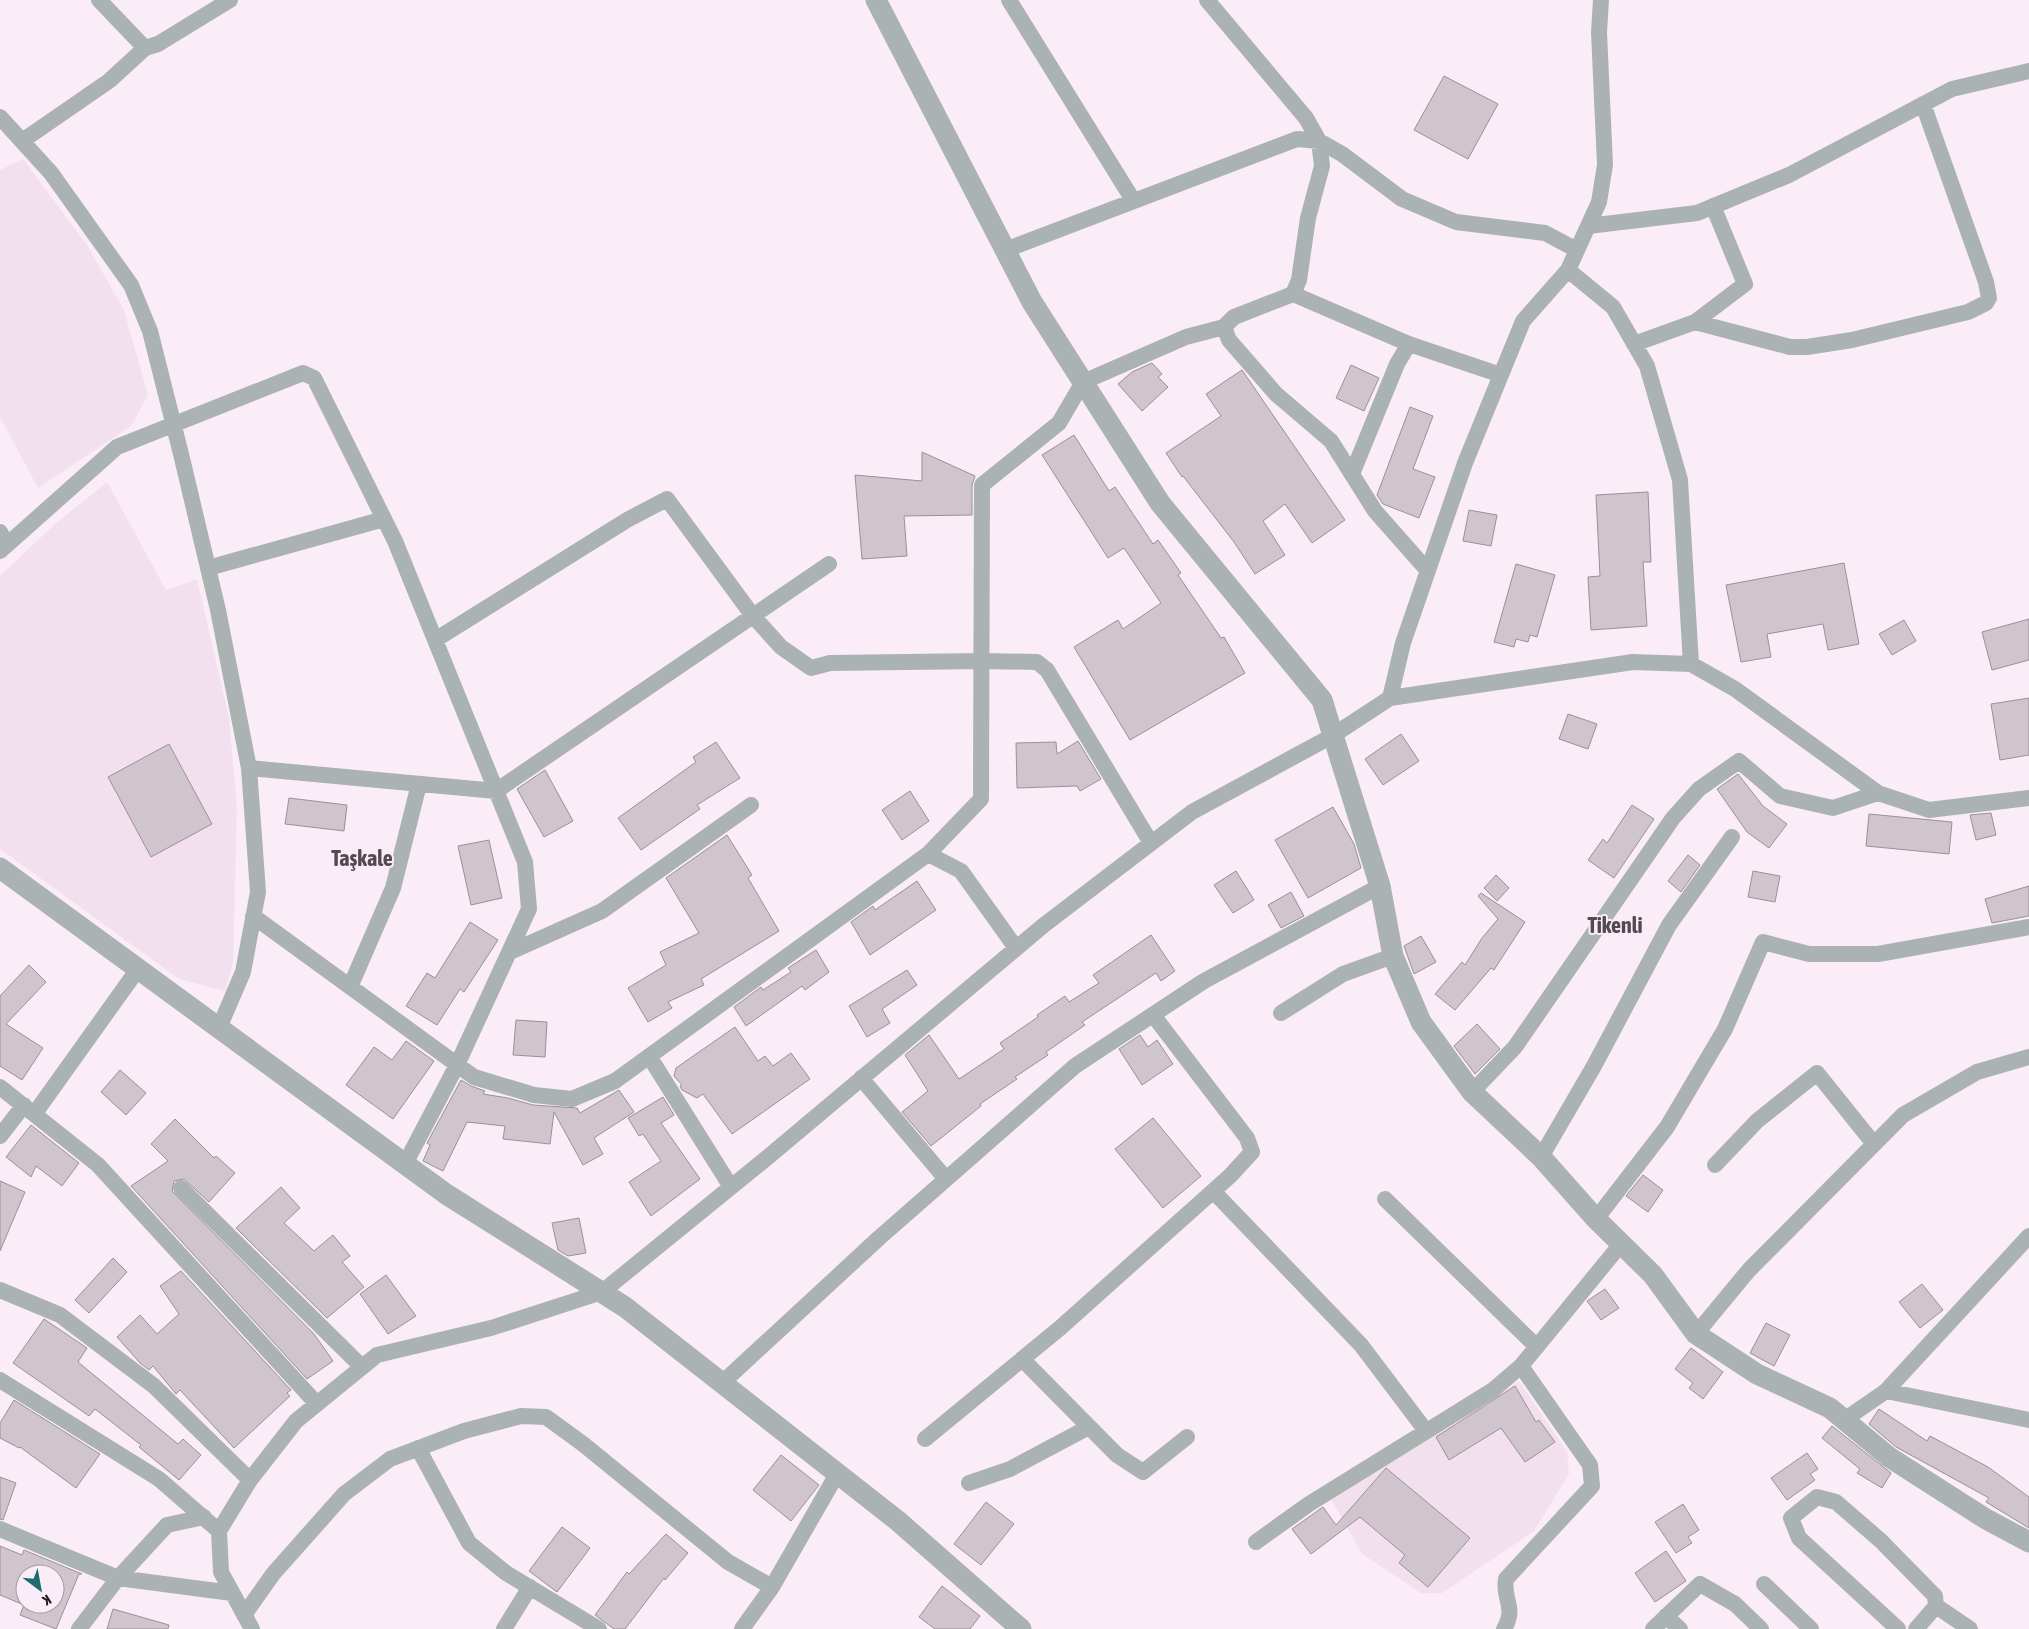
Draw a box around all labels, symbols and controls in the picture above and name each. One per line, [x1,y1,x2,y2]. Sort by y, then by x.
district label: Taşkale [331,845,393,871]
district label: Tikenli [1587,912,1643,938]
north arrow [15,1564,65,1614]
text: K [40,1591,54,1609]

